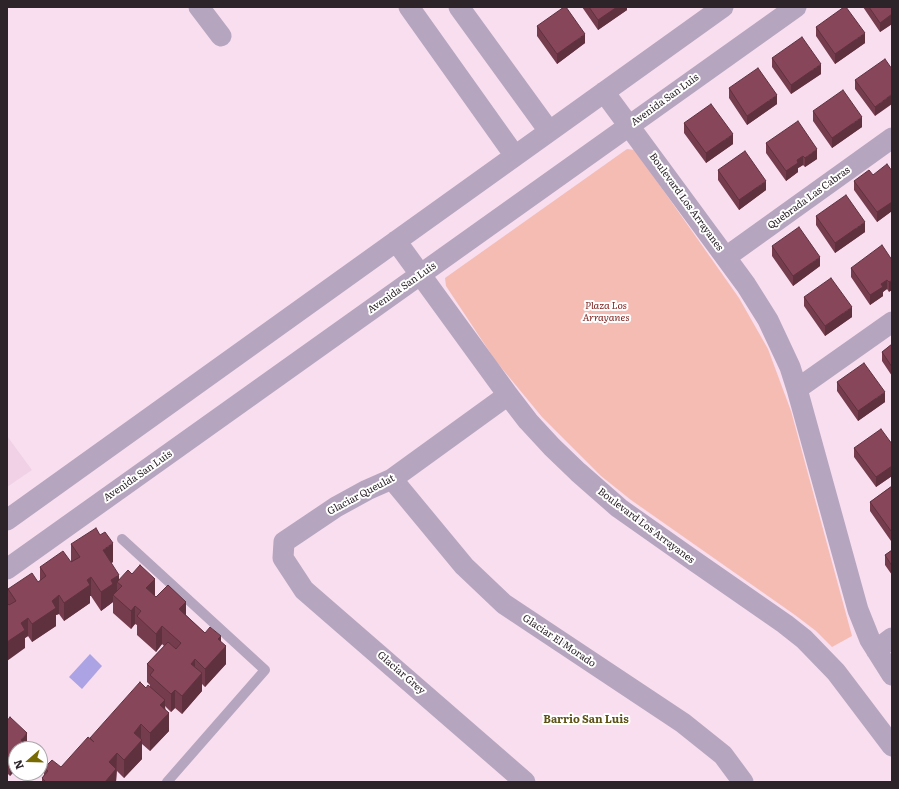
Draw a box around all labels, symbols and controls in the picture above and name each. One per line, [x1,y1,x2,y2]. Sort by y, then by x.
street label: Avenida San Luis [629,71,701,129]
street label: Boulevard Los Arrayanes [646,151,726,253]
street label: Quebrada Las Cabras [765,164,853,232]
street label: Avenida San Luis [365,260,439,316]
park label: Plaza Los Arrayanes [582,300,630,324]
street label: Avenida San Luis [101,448,175,504]
street label: Glaciar Queulat [325,472,397,518]
street label: Boulevard Los Arrayanes [595,486,697,566]
street label: Glaciar El Morado [520,612,598,670]
street label: Glaciar Grey [375,649,427,697]
district label: Barrio San Luis [543,713,629,727]
north arrow [8,741,48,781]
text: N [9,758,27,772]

